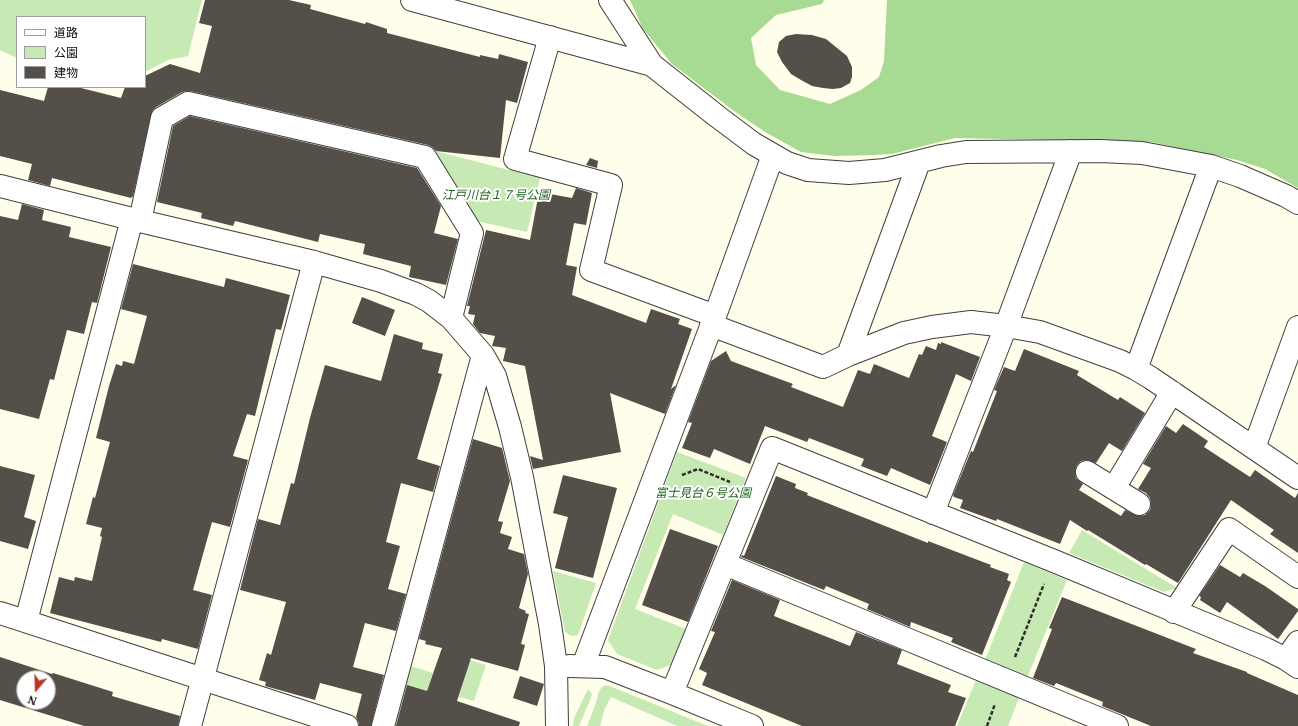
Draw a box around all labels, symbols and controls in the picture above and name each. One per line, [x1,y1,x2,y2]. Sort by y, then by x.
legend [16,16,146,88]
text: 道路 [54,24,78,41]
text: 公園 [54,44,78,61]
text: 建物 [54,64,78,81]
park label: 江戸川台１７号公園 [442,189,550,203]
park label: 富士見台６号公園 [655,487,751,501]
north arrow [16,670,56,710]
text: N [26,692,39,709]

